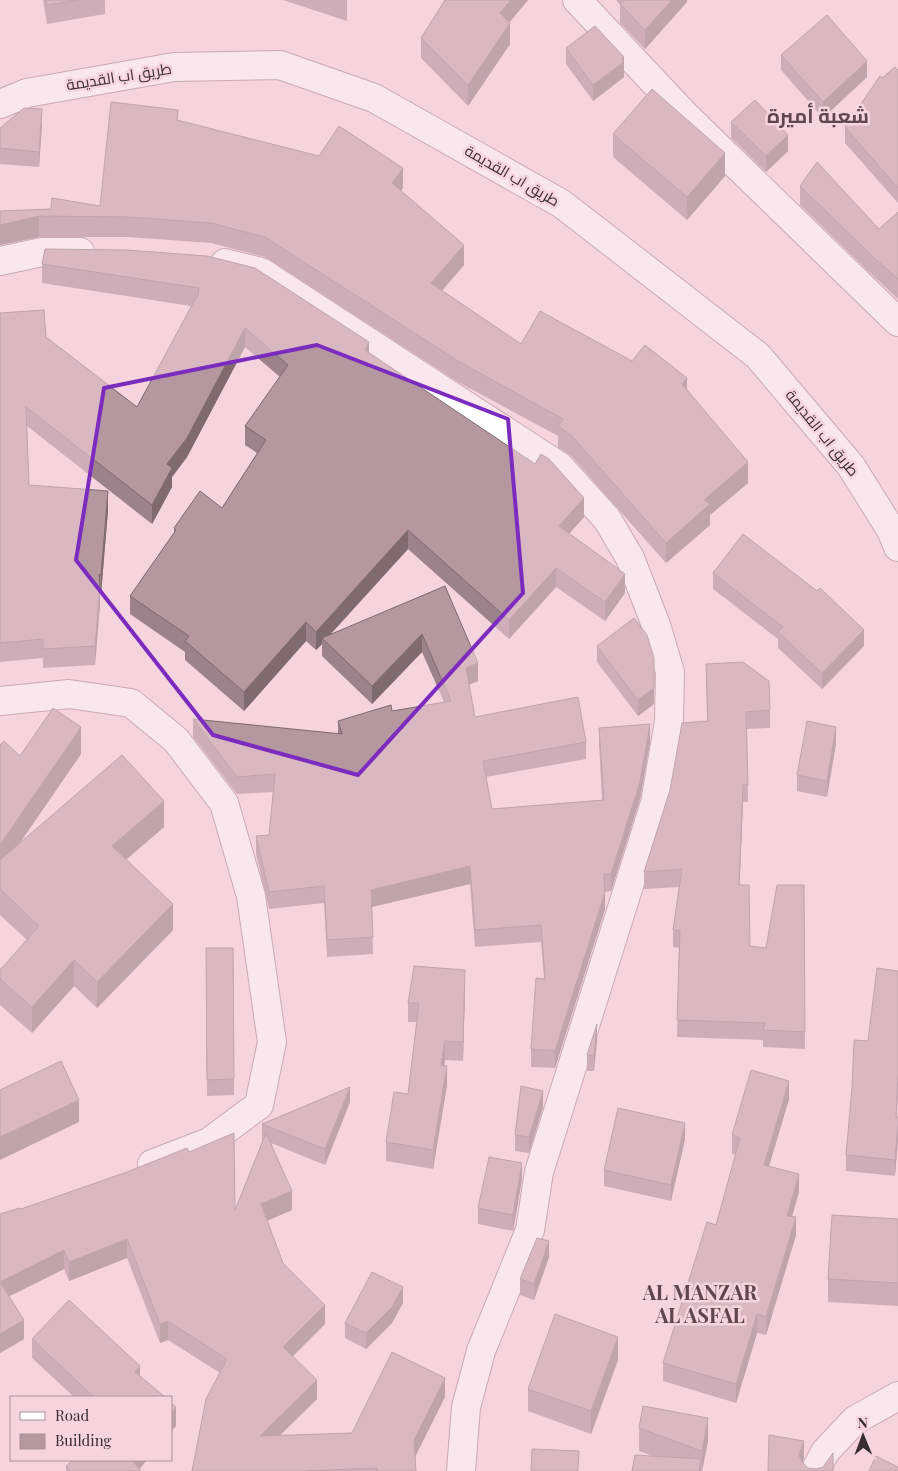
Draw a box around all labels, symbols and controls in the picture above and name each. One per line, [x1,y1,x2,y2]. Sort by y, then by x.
street label: طريق اب القديمة [65,58,173,95]
district label: شعبة أميرة [767,101,869,128]
street label: طريق اب القديمة [461,140,563,211]
street label: طريق اب القديمة [781,385,864,481]
district label: AL MANZAR AL ASFAL [642,1278,758,1328]
legend [10,1396,172,1461]
text: Road [55,1405,89,1425]
north arrow [838,1411,888,1461]
text: N [858,1413,868,1432]
text: Building [55,1430,112,1450]

